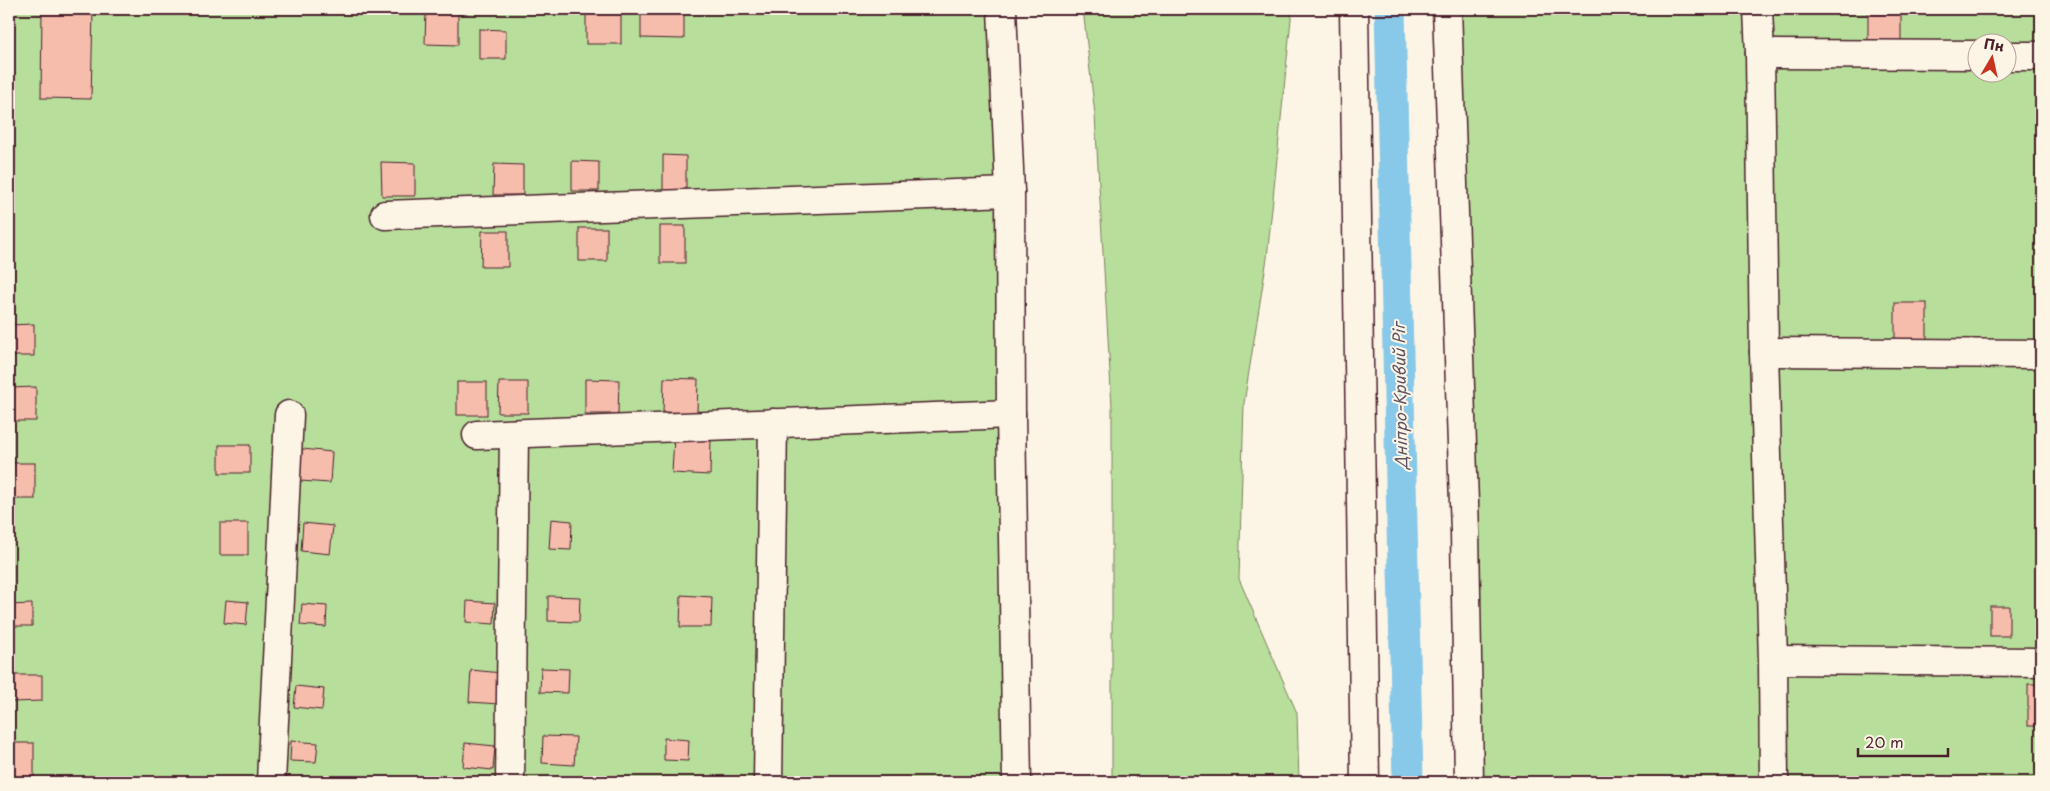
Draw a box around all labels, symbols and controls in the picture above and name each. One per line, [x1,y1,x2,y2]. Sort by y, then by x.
north arrow [1968,32,2018,82]
text: Пн [1982,33,2006,57]
water label: Дніпро-Кривий Ріг [1386,320,1412,471]
scale bar [1858,726,1948,758]
text: 20 m [1865,730,1904,753]

